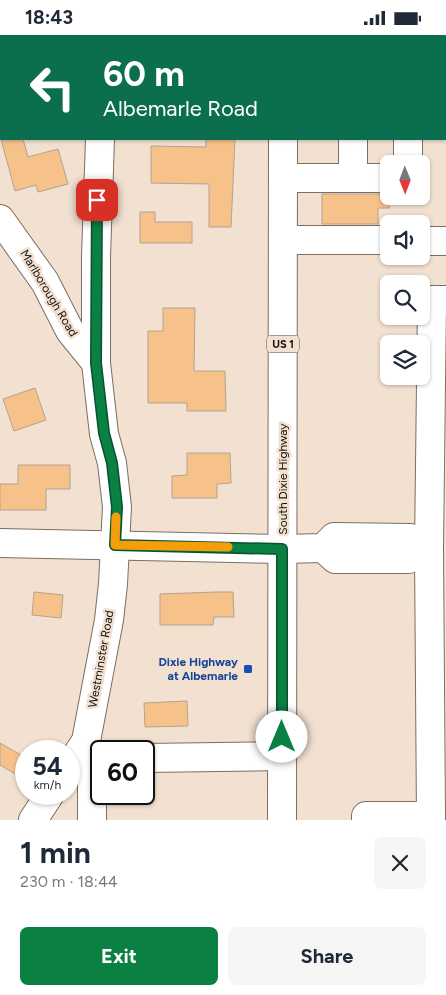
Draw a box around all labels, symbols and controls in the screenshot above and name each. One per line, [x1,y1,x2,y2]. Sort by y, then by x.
text: 18:43 [25,6,73,29]
text: 60 m [103,53,185,95]
icon: left [20,55,85,120]
text: Albemarle Road [103,95,258,122]
north arrow [380,155,430,205]
map controls [380,155,430,385]
pin [76,179,118,221]
icon: arrive [83,186,111,214]
button: sound [380,215,430,265]
street label: Marlborough Road [18,247,80,339]
button: search [380,275,430,325]
road number: US 1 [267,335,299,353]
button: layers [380,335,430,385]
street label: South Dixie Highway [276,423,290,535]
street label: Westminster Road [86,609,116,709]
place label: Dixie Highway at Albemarle [158,655,238,683]
marker: Dixie Highway at Albemarle [242,663,254,675]
position arrow [255,710,307,762]
speed limit sign: 60 [90,740,155,805]
text: 54 [32,751,63,781]
text: km/h [34,778,61,792]
text: 1 min [20,834,91,871]
button: close [374,837,426,889]
text: 230 m · 18:44 [20,872,118,891]
button: Exit [20,927,218,985]
button: Share [228,927,426,985]

